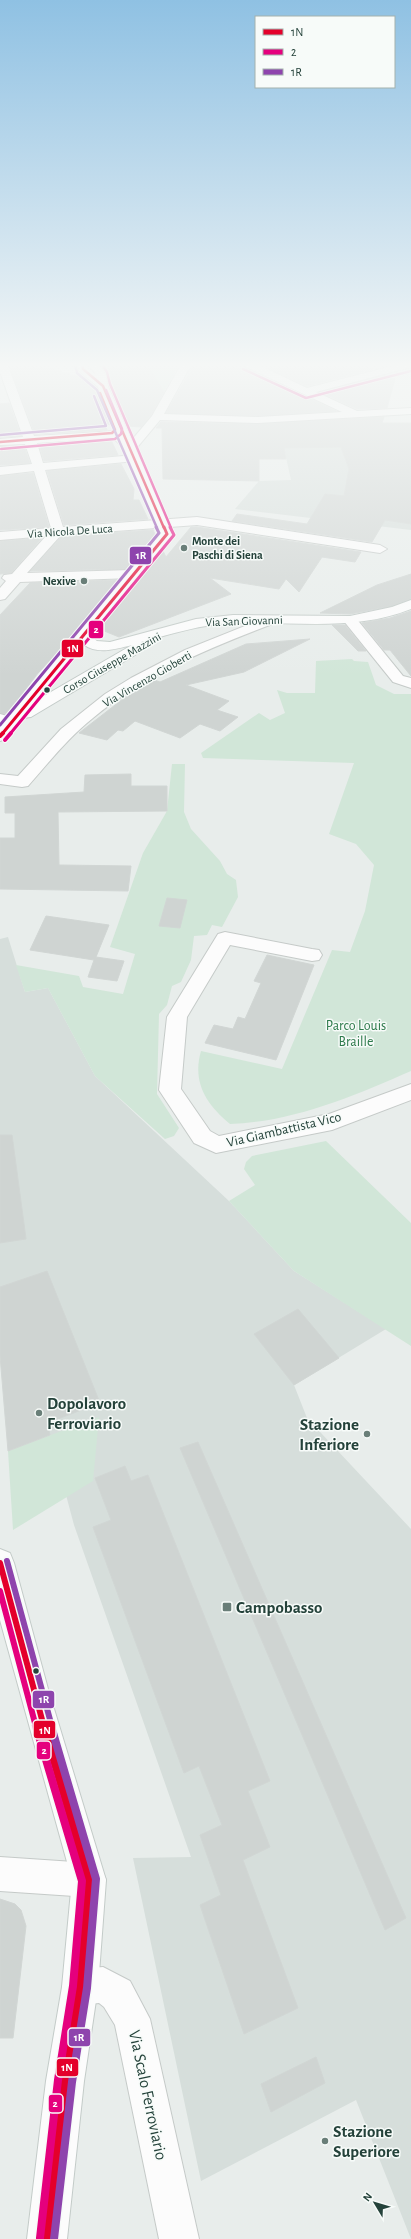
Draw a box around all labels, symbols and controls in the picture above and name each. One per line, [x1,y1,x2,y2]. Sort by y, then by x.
legend [255,16,395,88]
text: 1N [291,26,303,38]
text: 2 [291,46,297,58]
text: 1R [291,66,302,78]
street label: Via Nicola De Luca [27,522,114,540]
place label: Monte dei Paschi di Siena [192,535,263,561]
marker: Monte dei Paschi di Siena [179,543,189,553]
line badge: 1R [129,546,152,565]
text: 1R [136,550,147,561]
place label: Nexive [43,575,76,587]
marker: Nexive [79,576,89,586]
street label: Via San Giovanni [205,614,283,628]
line badge: 2 [88,620,104,639]
text: 2 [93,624,99,635]
street label: Corso Giuseppe Mazzini [61,630,163,696]
line badge: 1N [61,639,84,658]
text: 1N [67,643,79,654]
street label: Via Vincenzo Gioberti [101,649,193,709]
unlabelled marker [42,685,52,695]
park label: Parco Louis Braille [326,1019,386,1049]
street label: Via Giambattista Vico [225,1110,343,1150]
place label: Dopolavoro Ferroviario [47,1395,126,1432]
marker: Dopolavoro Ferroviario [34,1408,44,1418]
place label: Stazione Inferiore [299,1416,359,1453]
marker: Stazione Inferiore [362,1429,372,1439]
place label: Campobasso [236,1599,322,1616]
marker: Campobasso [221,1601,233,1613]
unlabelled marker [31,1666,41,1676]
line badge: 1R [32,1690,55,1709]
text: 1R [39,1694,50,1705]
line badge: 1N [33,1720,56,1739]
text: 1N [39,1725,51,1736]
line badge: 2 [36,1741,51,1760]
text: 2 [41,1745,47,1756]
line badge: 1R [68,2028,91,2047]
street label: Via Scalo Ferroviario [126,2029,170,2161]
text: 1R [74,2032,85,2043]
line badge: 1N [56,2058,79,2077]
text: 1N [61,2062,73,2073]
line badge: 2 [48,2094,63,2113]
text: 2 [52,2098,58,2109]
place label: Stazione Superiore [333,2123,400,2160]
marker: Stazione Superiore [320,2136,330,2146]
north arrow [355,2183,395,2223]
text: N [361,2191,374,2204]

